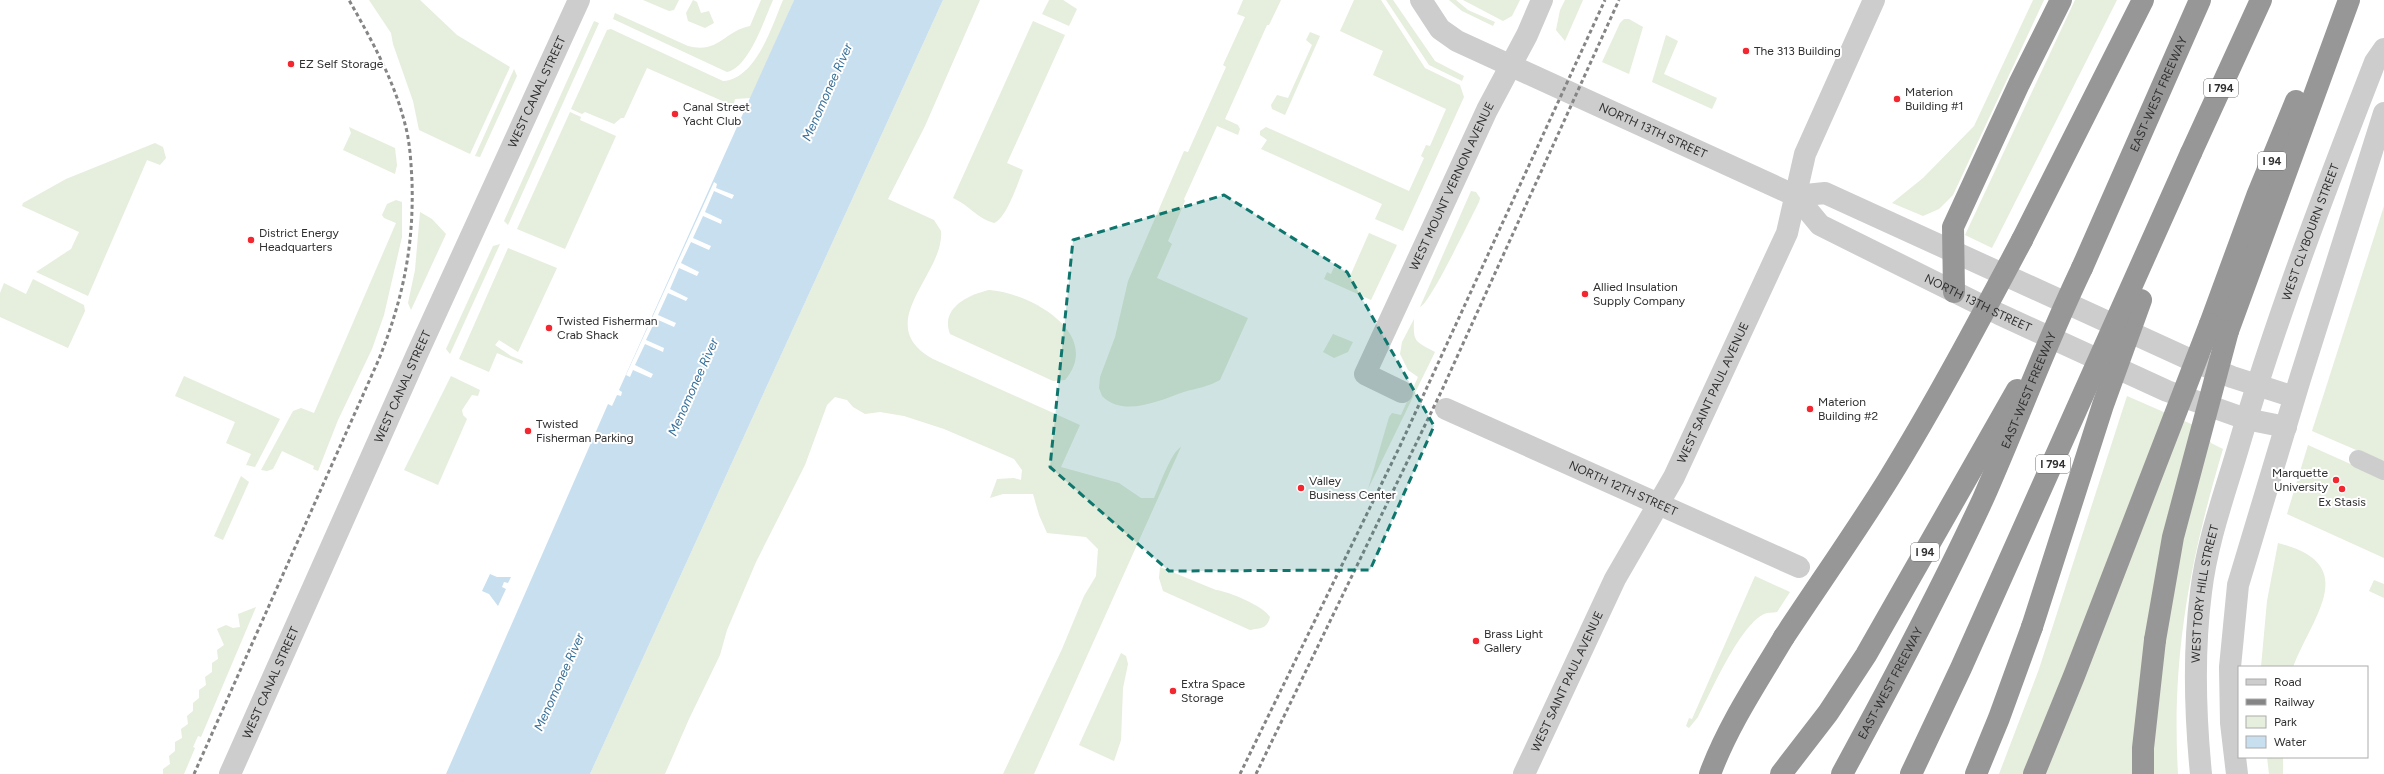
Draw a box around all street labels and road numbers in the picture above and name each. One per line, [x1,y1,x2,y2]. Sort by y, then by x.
street label: WEST CANAL STREET [505,33,569,150]
street label: EAST-WEST FREEWAY [2127,34,2190,154]
road number: I 794 [2204,79,2238,97]
street label: WEST MOUNT VERNON AVENUE [1407,100,1497,273]
street label: NORTH 13TH STREET [1597,100,1710,162]
road number: I 94 [2258,152,2286,170]
street label: WEST CLYBOURN STREET [2279,161,2342,303]
street label: NORTH 13TH STREET [1922,271,2034,335]
street label: WEST SAINT PAUL AVENUE [1674,320,1752,465]
street label: WEST CANAL STREET [371,328,434,445]
street label: EAST-WEST FREEWAY [1998,329,2059,451]
road number: I 794 [2036,455,2070,473]
street label: NORTH 12TH STREET [1567,458,1680,519]
street label: WEST TORY HILL STREET [2189,523,2222,663]
road number: I 94 [1911,543,1939,561]
street label: WEST SAINT PAUL AVENUE [1528,609,1606,754]
street label: WEST CANAL STREET [240,624,302,741]
street label: EAST-WEST FREEWAY [1855,624,1926,742]

